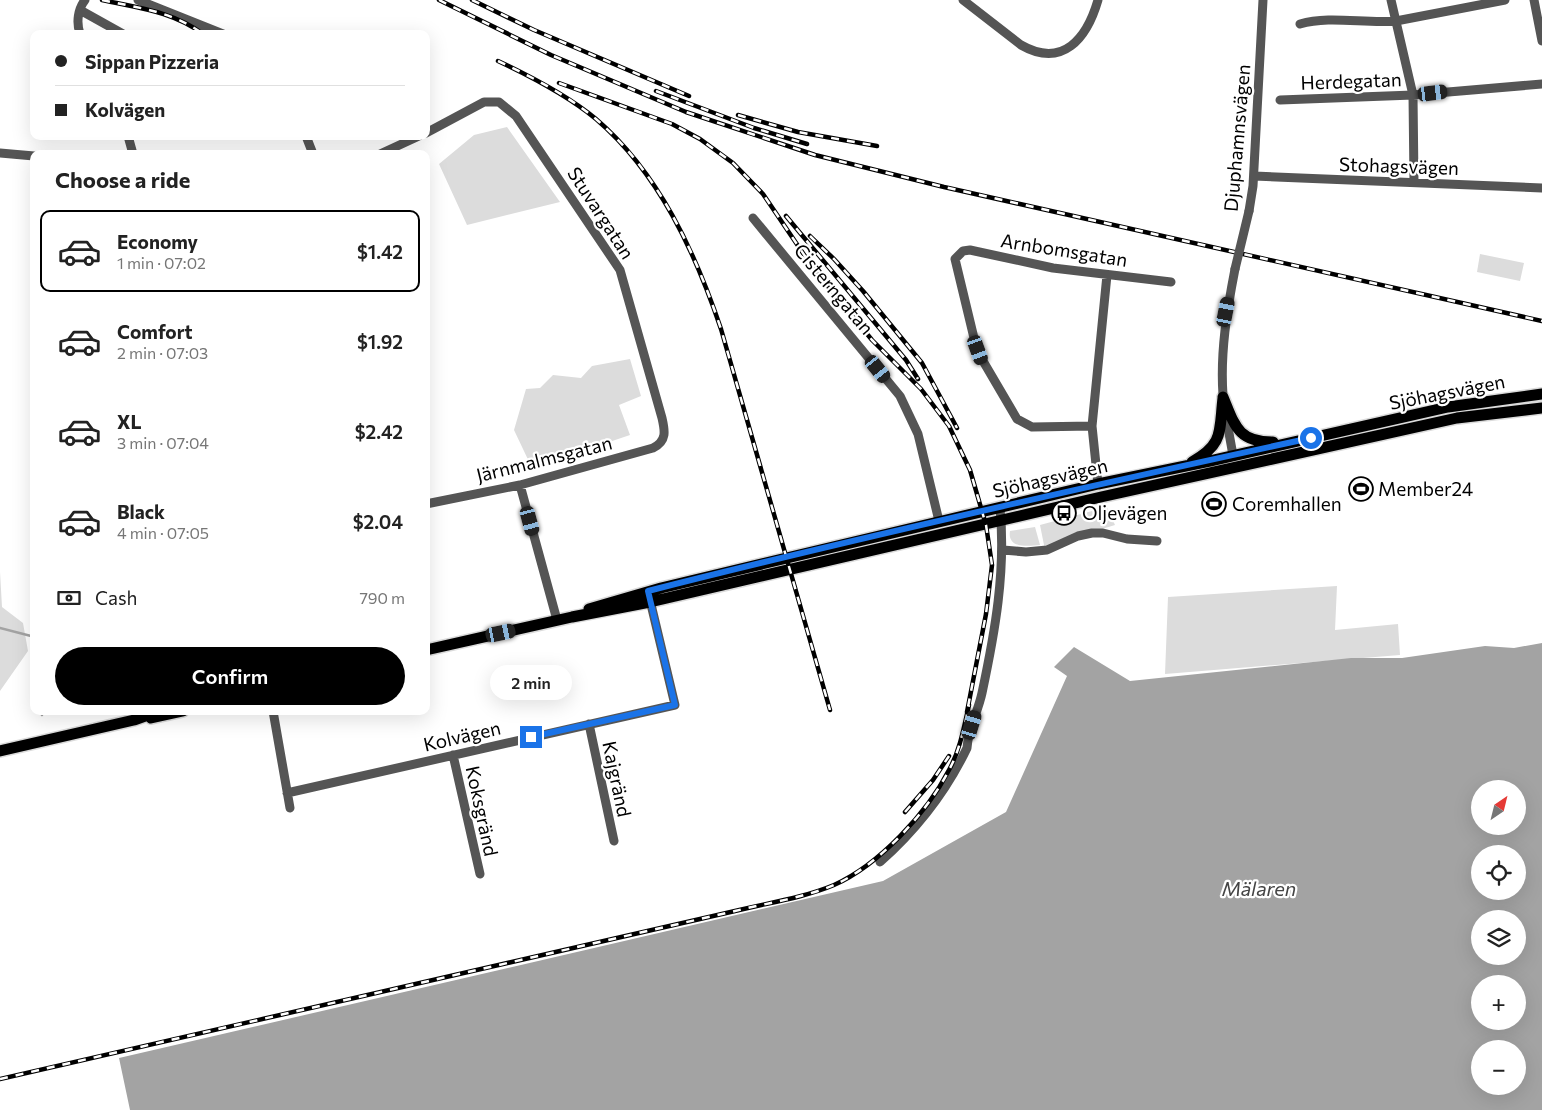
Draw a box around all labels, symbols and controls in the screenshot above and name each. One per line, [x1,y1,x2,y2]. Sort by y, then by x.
text: Sippan Pizzeria [85,50,219,73]
street label: Djuphamnsvägen [1219,63,1254,213]
street label: Herdegatan [1300,67,1402,94]
car [1417,84,1448,102]
text: Kolvägen [85,98,165,121]
street label: Stohagsvägen [1339,152,1459,179]
street label: Stuvargatan [563,162,640,263]
text: Choose a ride [55,166,190,193]
street label: Arnbomsgatan [999,228,1129,271]
icon: car [57,229,102,274]
text: Economy [117,230,198,253]
street label: Cisterngatan [790,239,879,339]
text: $1.42 [357,240,403,263]
text: 1 min · 07:02 [117,253,206,272]
car [1215,296,1236,328]
icon: car [57,319,102,364]
text: Comfort [117,320,193,343]
text: $1.92 [357,330,403,353]
car [965,333,990,367]
text: 2 min · 07:03 [117,343,208,362]
car [862,353,893,385]
street label: Sjöhagsvägen [1387,369,1507,414]
icon: car [57,409,102,454]
text: XL [117,410,142,433]
text: $2.42 [355,420,403,443]
route start [1300,427,1322,449]
street label: Järnmalmsgatan [474,431,614,487]
text: 3 min · 07:04 [117,433,209,452]
street label: Sjöhagsvägen [990,453,1110,502]
sports icon: Member24 [1348,476,1374,502]
place label: Member24 [1378,477,1473,500]
sports icon: Coremhallen [1201,491,1227,517]
place label: Coremhallen [1232,492,1342,515]
icon: car [57,499,102,544]
text: Black [117,500,165,523]
bus stop icon: Oljevägen [1051,500,1077,526]
place label: Oljevägen [1082,501,1167,524]
car [518,505,541,537]
text: $2.04 [353,510,403,533]
text: 4 min · 07:05 [117,523,209,542]
icon: cash [55,584,83,612]
text: Cash [95,586,137,609]
text: 790 m [359,588,405,607]
car [484,623,517,643]
button: Confirm [55,647,405,705]
callout: 2 min [490,664,572,700]
text: 2 min [511,673,551,692]
car [960,708,983,742]
street label: Kolvägen [421,715,503,756]
route end [520,726,542,748]
street label: Kajgränd [598,739,637,819]
street label: Koksgränd [462,764,503,858]
north arrow [1471,780,1526,835]
map controls [1471,780,1526,1095]
button: locate [1471,845,1526,900]
water label: Mälaren [1222,876,1296,900]
button: layers [1471,910,1526,965]
button: + [1471,975,1526,1030]
button: − [1471,1040,1526,1095]

